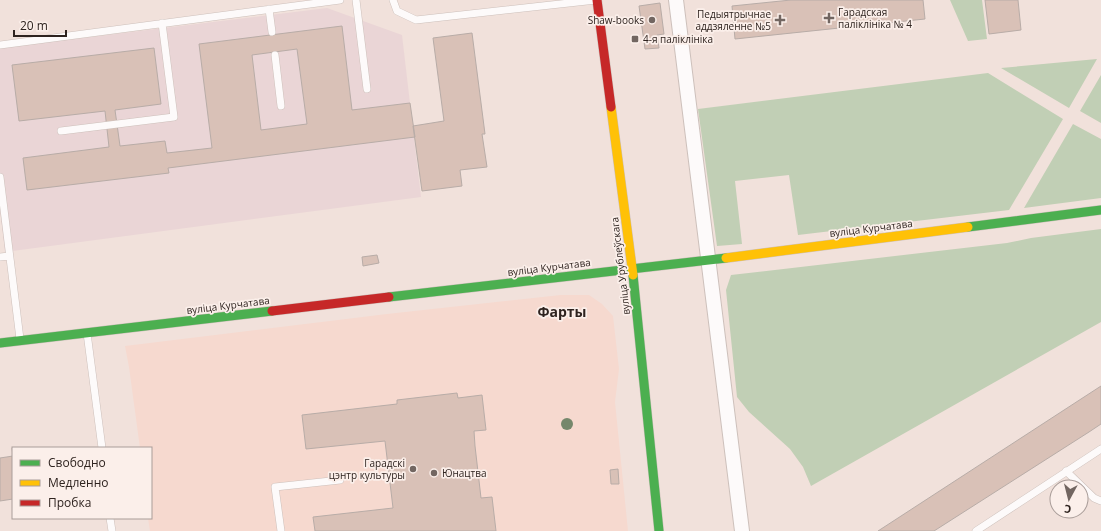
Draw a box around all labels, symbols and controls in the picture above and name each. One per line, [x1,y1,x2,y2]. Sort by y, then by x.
place label: Гарадская паліклініка № 4 [838,5,912,31]
place label: Педыятрычнае аддзяленне №5 [695,7,771,33]
scale bar [14,12,66,38]
marker: Гарадская паліклініка № 4 [823,12,835,24]
place label: Shaw-books [588,13,644,27]
marker: Педыятрычнае аддзяленне №5 [774,14,786,26]
marker: Shaw-books [647,15,657,25]
text: 20 m [20,17,48,34]
place label: 4-я паліклініка [643,32,713,46]
marker: 4-я паліклініка [630,34,640,44]
street label: вуліца Урублеўскага [607,216,633,316]
street label: вуліца Курчатава [829,216,913,240]
street label: вуліца Курчатава [507,255,591,279]
street label: вуліца Курчатава [186,293,270,317]
district label: Фарты [538,302,587,321]
legend [12,447,152,519]
text: Свободно [48,454,106,471]
place label: Гарадскі цэнтр культуры [329,456,405,482]
marker: Гарадскі цэнтр культуры [408,464,418,474]
place label: Юнацтва [442,466,487,480]
marker: Юнацтва [429,468,439,478]
text: Медленно [48,474,108,491]
north arrow [1049,479,1089,519]
text: Пробка [48,494,91,511]
text: С [1063,502,1072,517]

